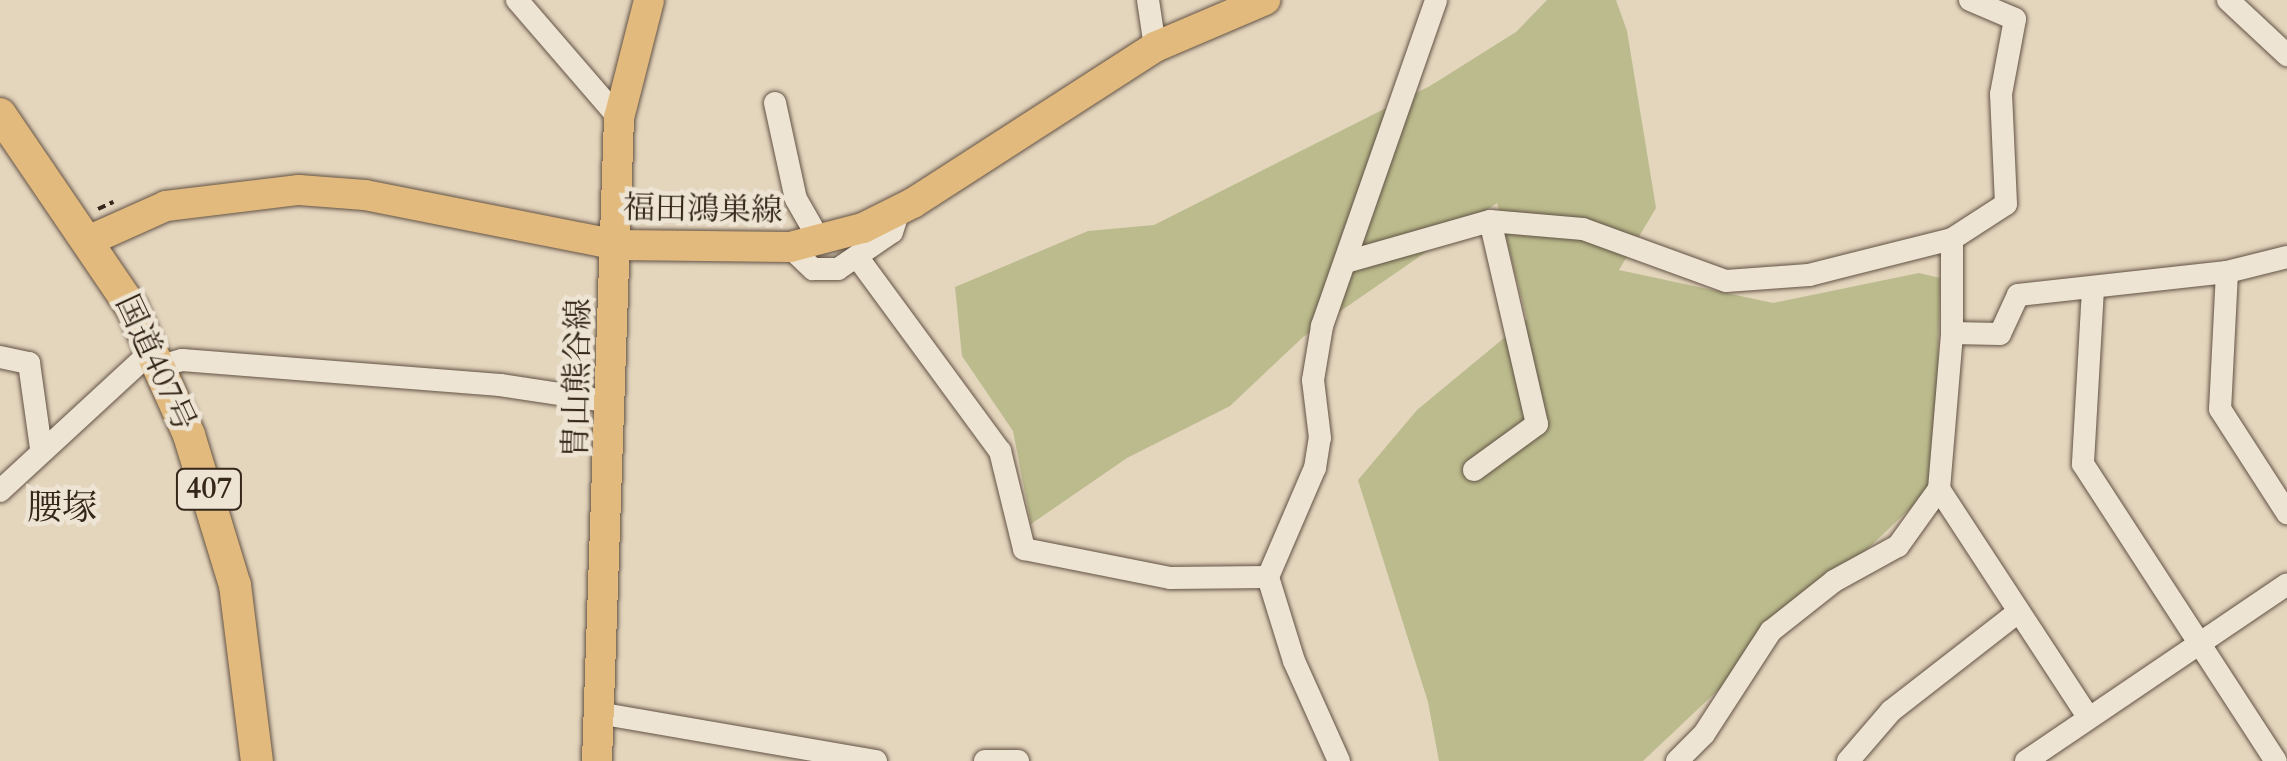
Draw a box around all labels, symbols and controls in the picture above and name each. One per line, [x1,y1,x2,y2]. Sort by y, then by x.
street label: 福田鴻巣線 [623,189,783,231]
street label: 国道407号 [107,289,203,437]
street label: 胄山熊谷線 [557,298,599,458]
road number: 407 [174,464,244,514]
district label: 腰塚 [27,487,97,529]

